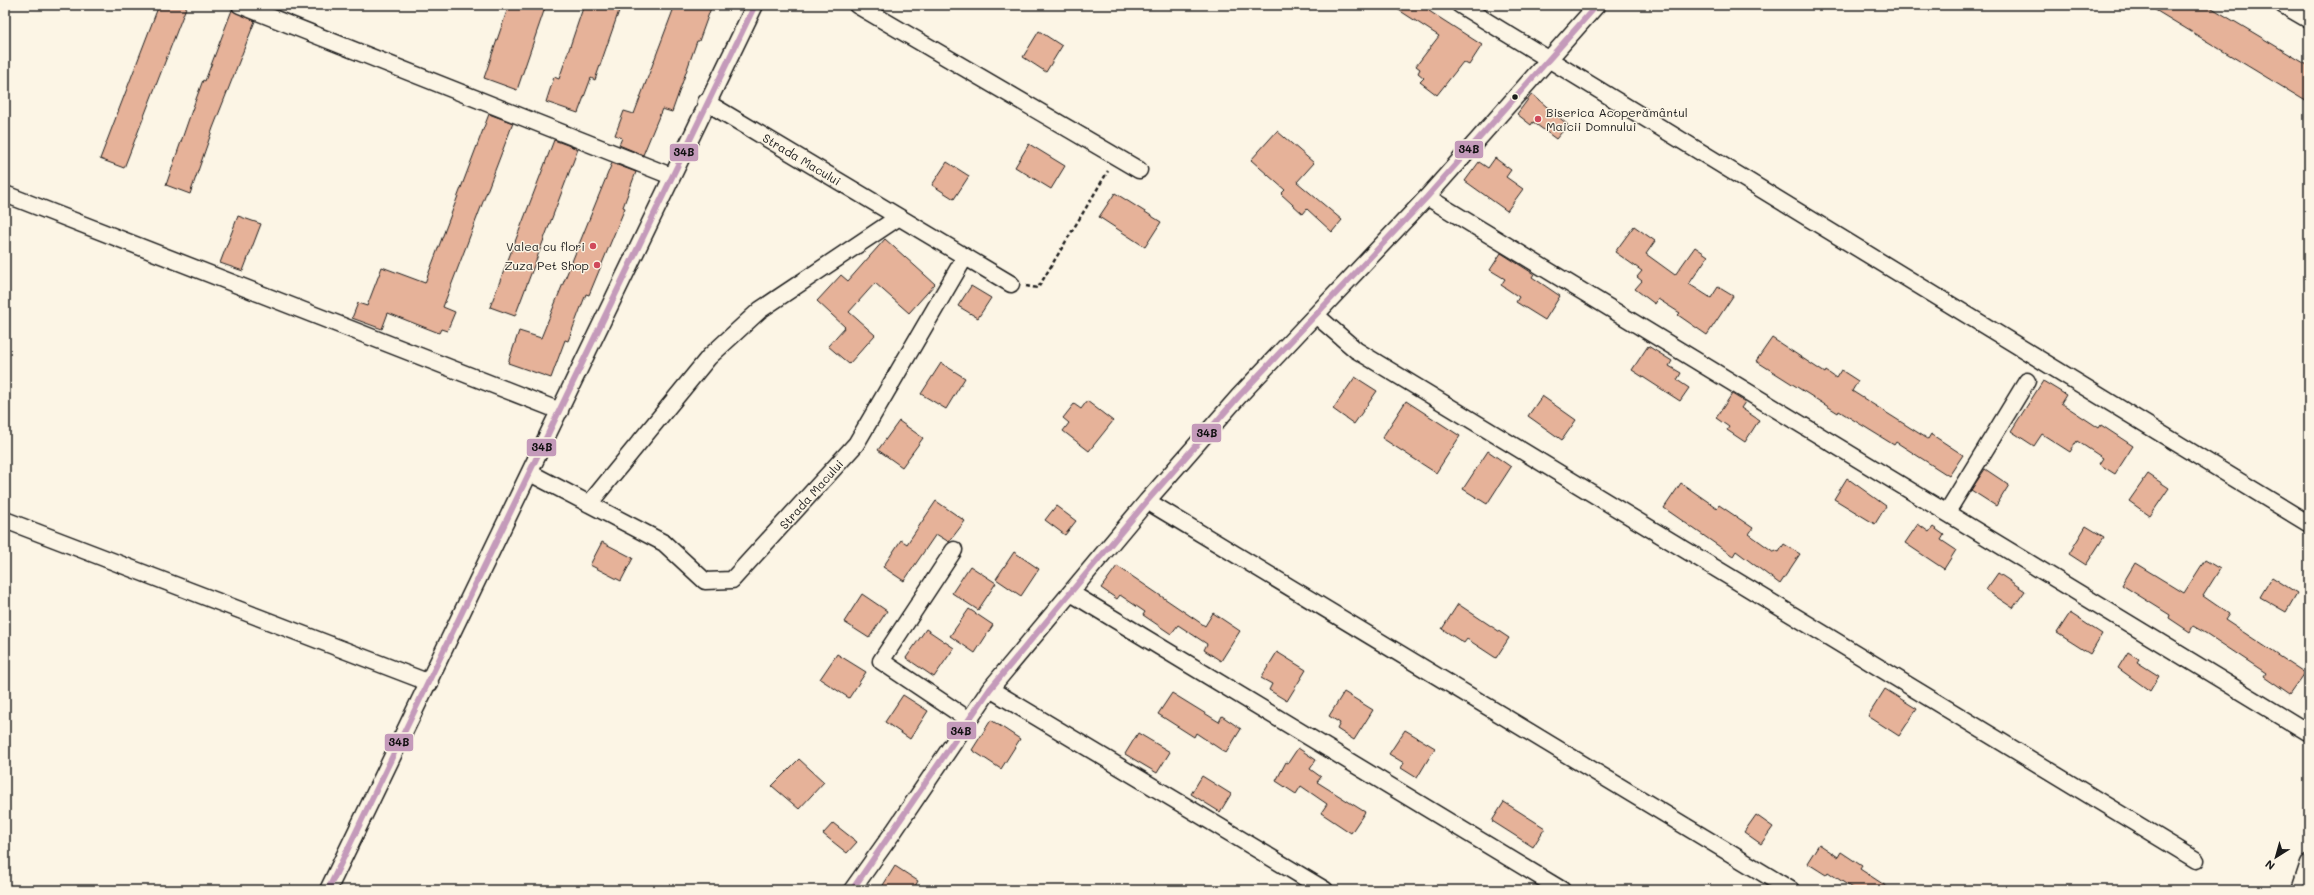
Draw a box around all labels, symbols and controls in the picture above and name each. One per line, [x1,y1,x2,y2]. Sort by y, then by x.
unlabelled marker [1510,92,1520,102]
place label: Biserica Acoperământul Maicii Domnului [1546,104,1688,134]
marker: Biserica Acoperământul Maicii Domnului [1533,114,1543,124]
street label: Strada Macului [760,129,844,189]
line badge: 34B [1454,140,1484,159]
text: 34B [1459,141,1480,156]
line badge: 34B [669,143,699,162]
text: 34B [674,144,695,159]
place label: Valea cu flori [506,238,585,254]
marker: Valea cu flori [588,241,598,251]
place label: Zuza Pet Shop [504,257,589,273]
marker: Zuza Pet Shop [592,260,602,270]
line badge: 34B [1191,423,1222,443]
text: 34B [1197,425,1218,440]
line badge: 34B [526,438,557,457]
text: 34B [532,439,553,454]
street label: Strada Macului [775,456,847,532]
line badge: 34B [946,721,977,740]
text: 34B [951,723,972,738]
line badge: 34B [384,733,414,752]
text: 34B [389,734,410,749]
north arrow [2256,837,2296,877]
text: N [2262,857,2278,874]

